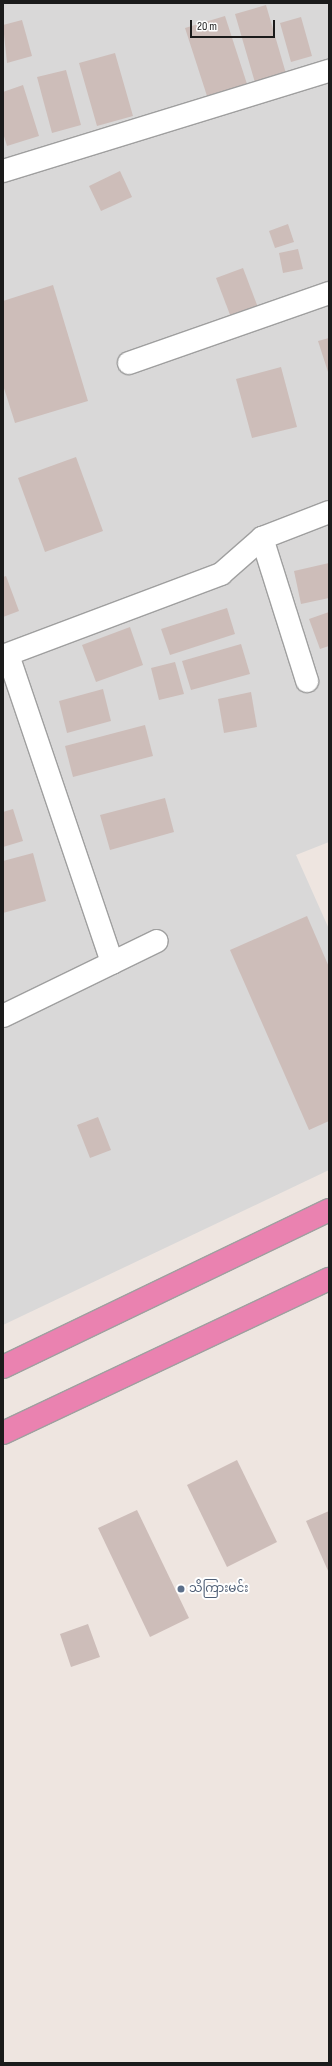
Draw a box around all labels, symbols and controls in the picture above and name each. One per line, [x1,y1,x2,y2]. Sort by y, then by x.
scale bar [192,12,277,38]
text: 20 m [197,19,217,34]
place label: သိကြားမင်း [189,1582,248,1596]
marker: သိကြားမင်း [176,1584,186,1594]

